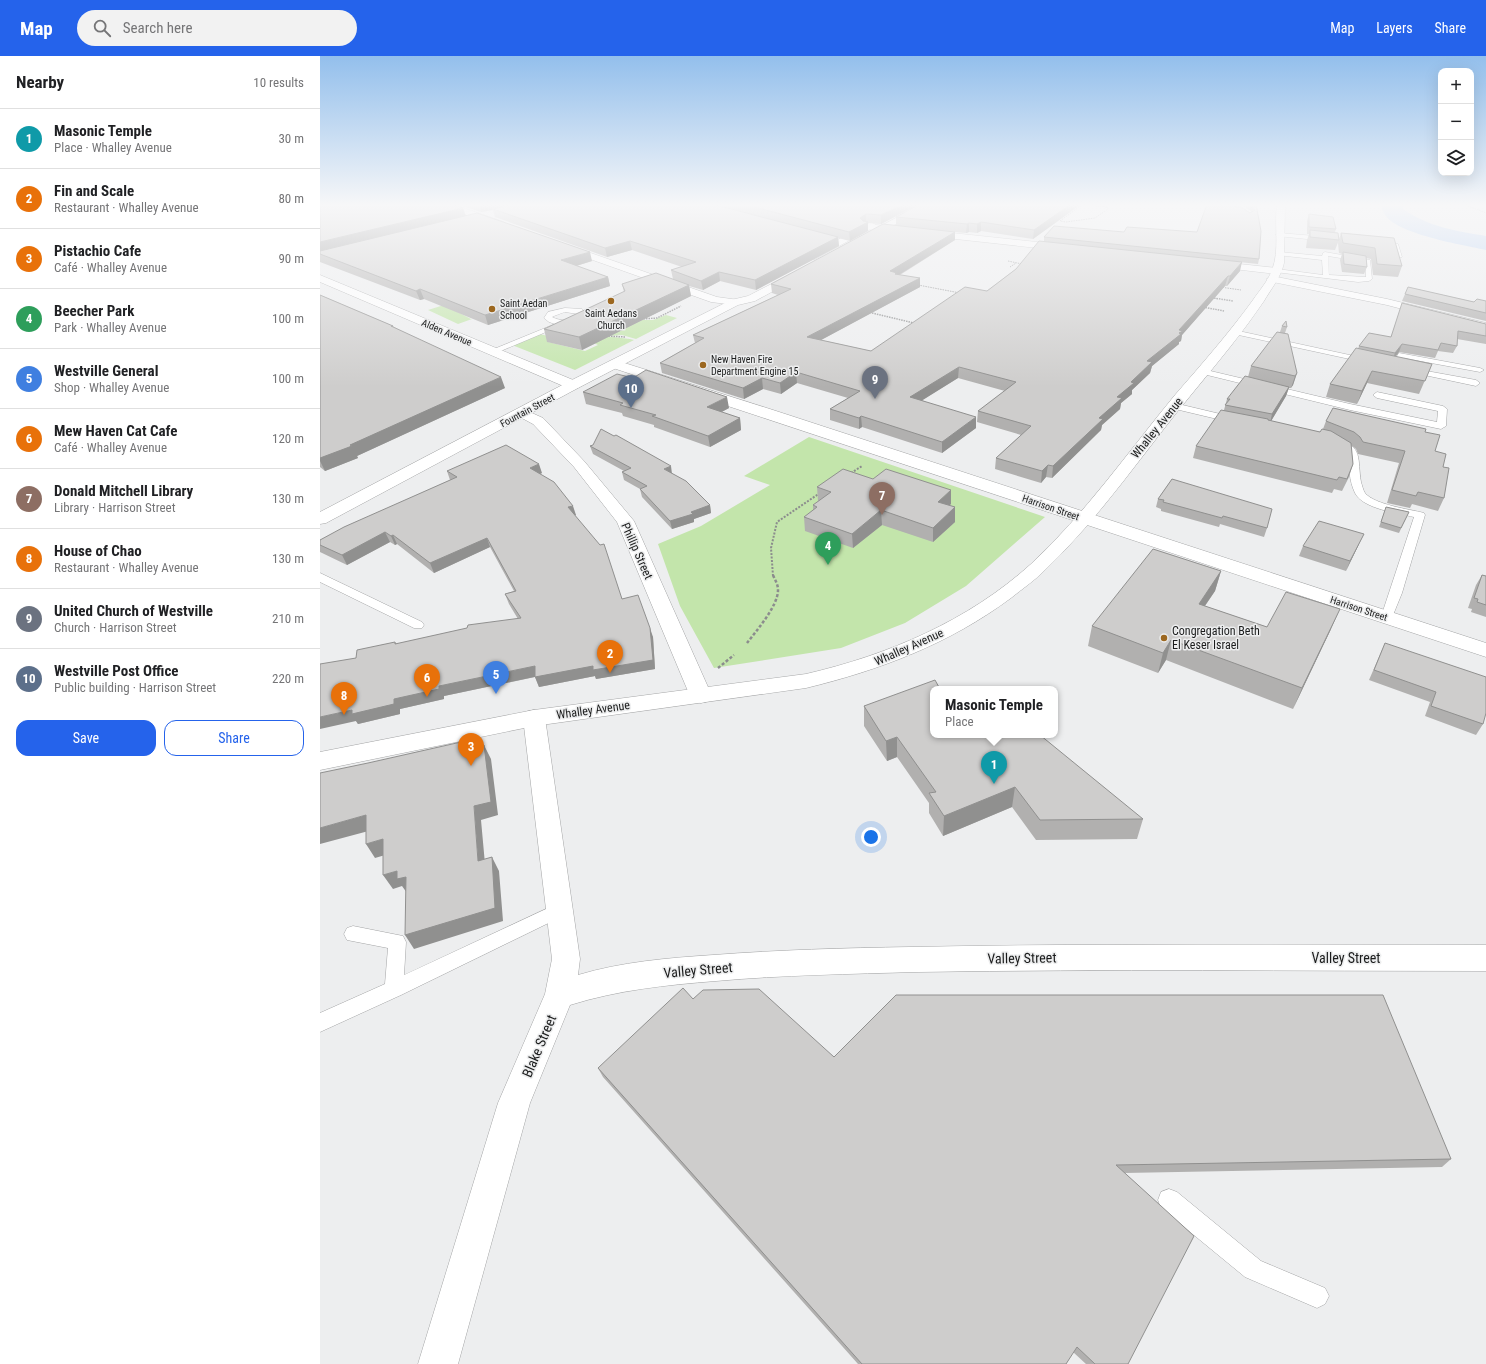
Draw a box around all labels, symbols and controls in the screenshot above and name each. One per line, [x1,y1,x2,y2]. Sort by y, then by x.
search box [77,10,357,46]
text: Map [20,17,53,40]
icon: search [91,17,113,39]
text: Search here [123,19,193,37]
text: Map [1330,20,1354,36]
text: Layers [1376,20,1413,36]
text: Share [1435,20,1466,36]
map controls [1438,68,1474,176]
button: + [1438,68,1474,104]
text: Nearby [16,72,64,92]
text: 10 results [253,75,304,90]
button: − [1438,104,1474,140]
text: Masonic Temple [54,122,152,140]
text: 1 [26,131,32,146]
text: 30 m [278,131,304,146]
text: Place · Whalley Avenue [54,140,172,155]
button: layers [1438,140,1474,176]
text: Fin and Scale [54,182,134,200]
text: 2 [26,191,32,206]
text: 80 m [278,191,304,206]
text: Restaurant · Whalley Avenue [54,200,199,215]
text: Pistachio Cafe [54,242,141,260]
text: 3 [26,251,32,266]
text: 90 m [278,251,304,266]
text: Café · Whalley Avenue [54,260,167,275]
marker: Saint Aedans Church [606,296,616,306]
place label: Saint Aedan School [500,298,548,321]
text: Beecher Park [54,302,134,320]
marker: Saint Aedan School [487,304,497,314]
place label: Saint Aedans Church [585,308,637,331]
text: 4 [26,311,32,326]
text: 100 m [272,311,304,326]
street label: Alden Avenue [420,317,474,348]
text: Park · Whalley Avenue [54,320,167,335]
place label: New Haven Fire Department Engine 15 [711,354,798,377]
marker: New Haven Fire Department Engine 15 [698,360,708,370]
text: Westville General [54,362,158,380]
pin: 9 [862,366,888,399]
text: 5 [26,371,32,386]
text: 100 m [272,371,304,386]
pin: 10 [618,375,644,408]
text: Shop · Whalley Avenue [54,380,169,395]
street label: Fountain Street [498,391,556,429]
street label: Whalley Avenue [1128,395,1186,461]
text: Mew Haven Cat Cafe [54,422,178,440]
text: 6 [26,431,32,446]
text: 120 m [272,431,304,446]
text: Café · Whalley Avenue [54,440,167,455]
text: Donald Mitchell Library [54,482,193,500]
pin: 7 [869,482,895,515]
text: 7 [26,491,32,506]
text: 130 m [272,491,304,506]
street label: Harrison Street [1021,493,1081,522]
text: Library · Harrison Street [54,500,176,515]
street label: Phillip Street [618,521,656,582]
pin: 4 [815,532,841,565]
text: House of Chao [54,542,142,560]
text: 8 [26,551,32,566]
text: 130 m [272,551,304,566]
text: Restaurant · Whalley Avenue [54,560,199,575]
street label: Harrison Street [1329,594,1389,623]
text: United Church of Westville [54,602,213,620]
text: 9 [26,611,32,626]
text: 210 m [272,611,304,626]
text: Church · Harrison Street [54,620,177,635]
place label: Congregation Beth El Keser Israel [1172,624,1260,652]
street label: Whalley Avenue [872,625,946,668]
marker: Congregation Beth El Keser Israel [1159,633,1169,643]
pin: 2 [597,640,623,673]
pin: 5 [483,661,509,694]
text: Westville Post Office [54,662,179,680]
pin: 6 [414,664,440,697]
text: 10 [22,671,36,686]
text: 220 m [272,671,304,686]
text: Public building · Harrison Street [54,680,216,695]
pin: 8 [331,682,357,715]
popup [930,686,1058,738]
text: Masonic Temple [945,696,1043,714]
street label: Whalley Avenue [555,698,631,722]
text: Place [945,714,974,729]
button: Save [16,720,156,756]
button: Share [164,720,304,756]
pin: 3 [458,733,484,766]
pin: 1 [981,751,1007,784]
your location [861,827,881,847]
street label: Valley Street [987,949,1057,967]
street label: Valley Street [1312,950,1381,966]
street label: Valley Street [663,959,733,981]
street label: Blake Street [519,1012,559,1080]

